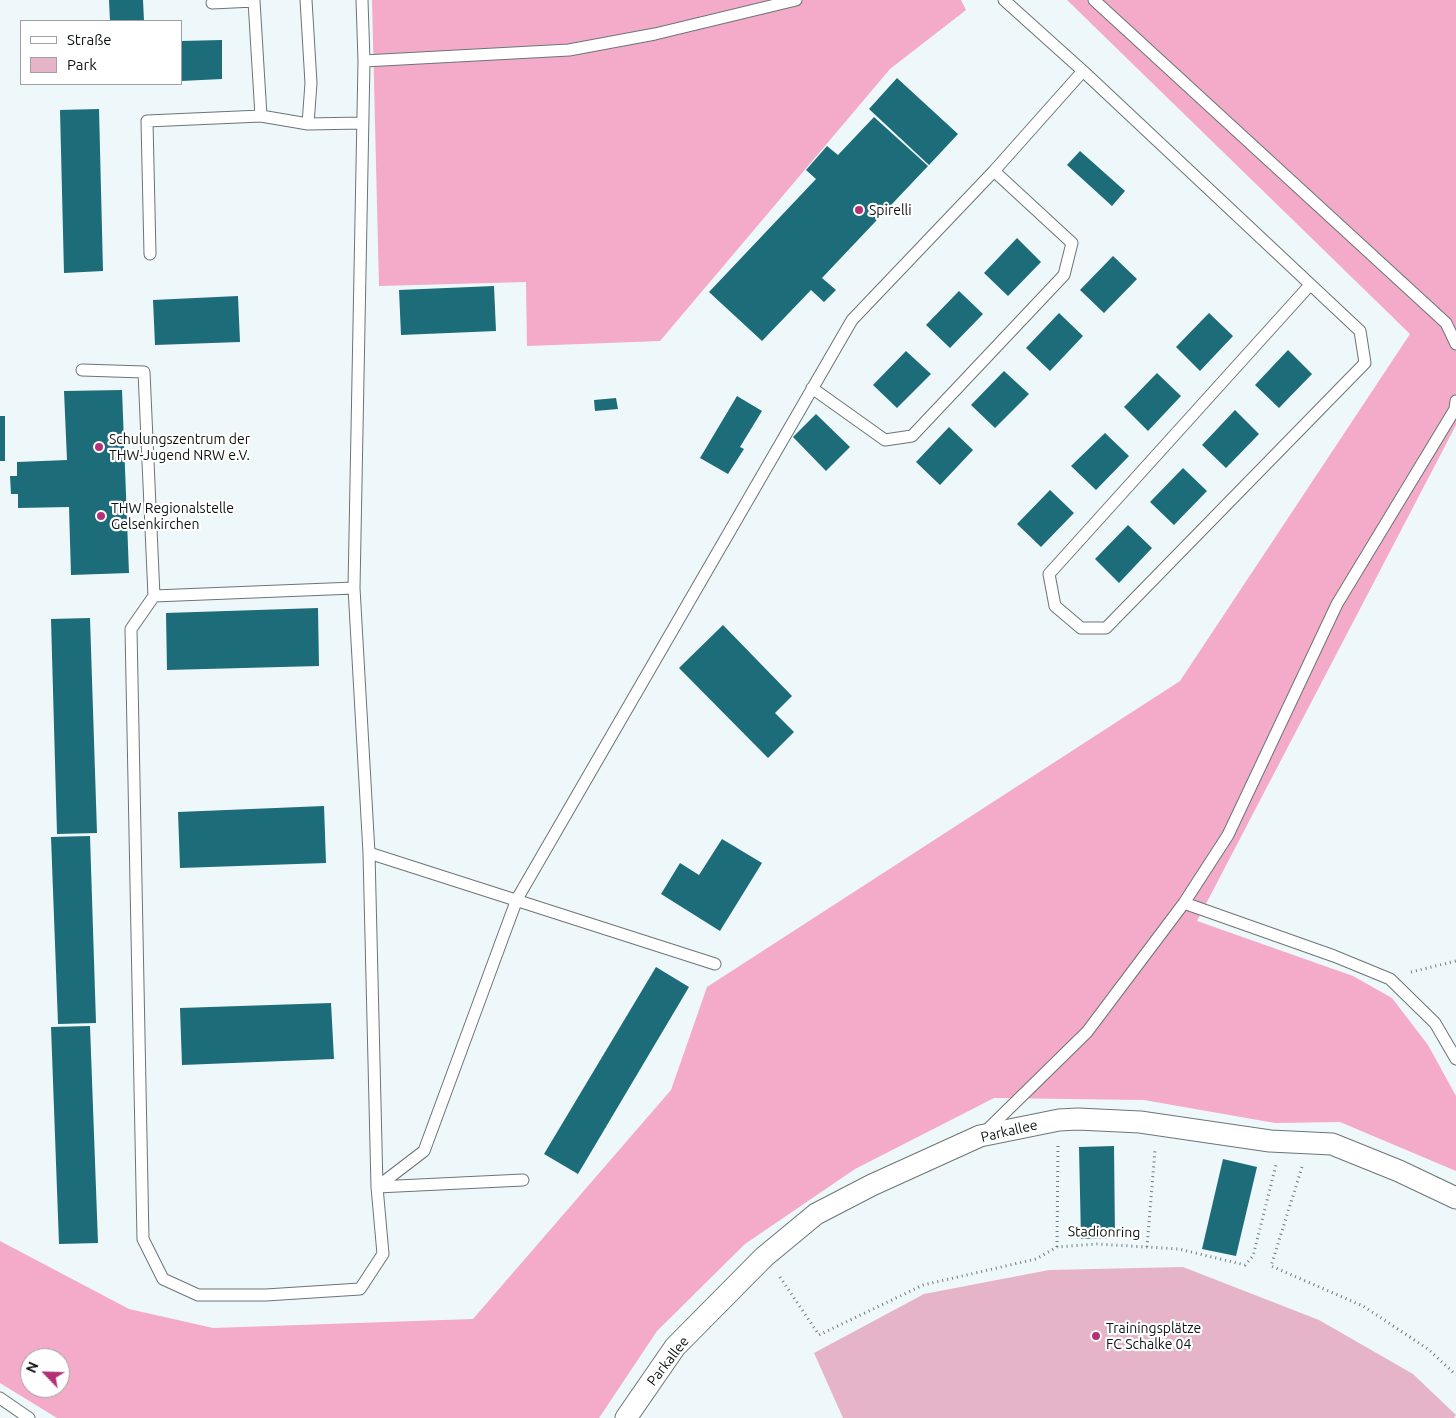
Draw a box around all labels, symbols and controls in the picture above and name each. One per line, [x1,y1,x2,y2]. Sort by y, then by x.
legend [20,20,182,85]
text: Straße [67,31,111,48]
text: Park [67,56,97,73]
place label: Spirelli [869,202,912,218]
marker: Spirelli [853,204,865,216]
place label: Schulungszentrum der THW-Jugend NRW e.V. [109,431,250,464]
marker: Schulungszentrum der THW-Jugend NRW e.V. [93,441,105,453]
place label: THW Regionalstelle Gelsenkirchen [111,500,234,532]
marker: THW Regionalstelle Gelsenkirchen [95,510,107,522]
street label: Parkallee [979,1116,1039,1146]
street label: Stadionring [1068,1223,1140,1241]
place label: Trainingsplätze FC Schalke 04 [1106,1320,1201,1352]
marker: Trainingsplätze FC Schalke 04 [1090,1330,1102,1342]
street label: Parkallee [644,1333,692,1389]
north arrow [20,1348,70,1398]
text: N [23,1359,42,1375]

